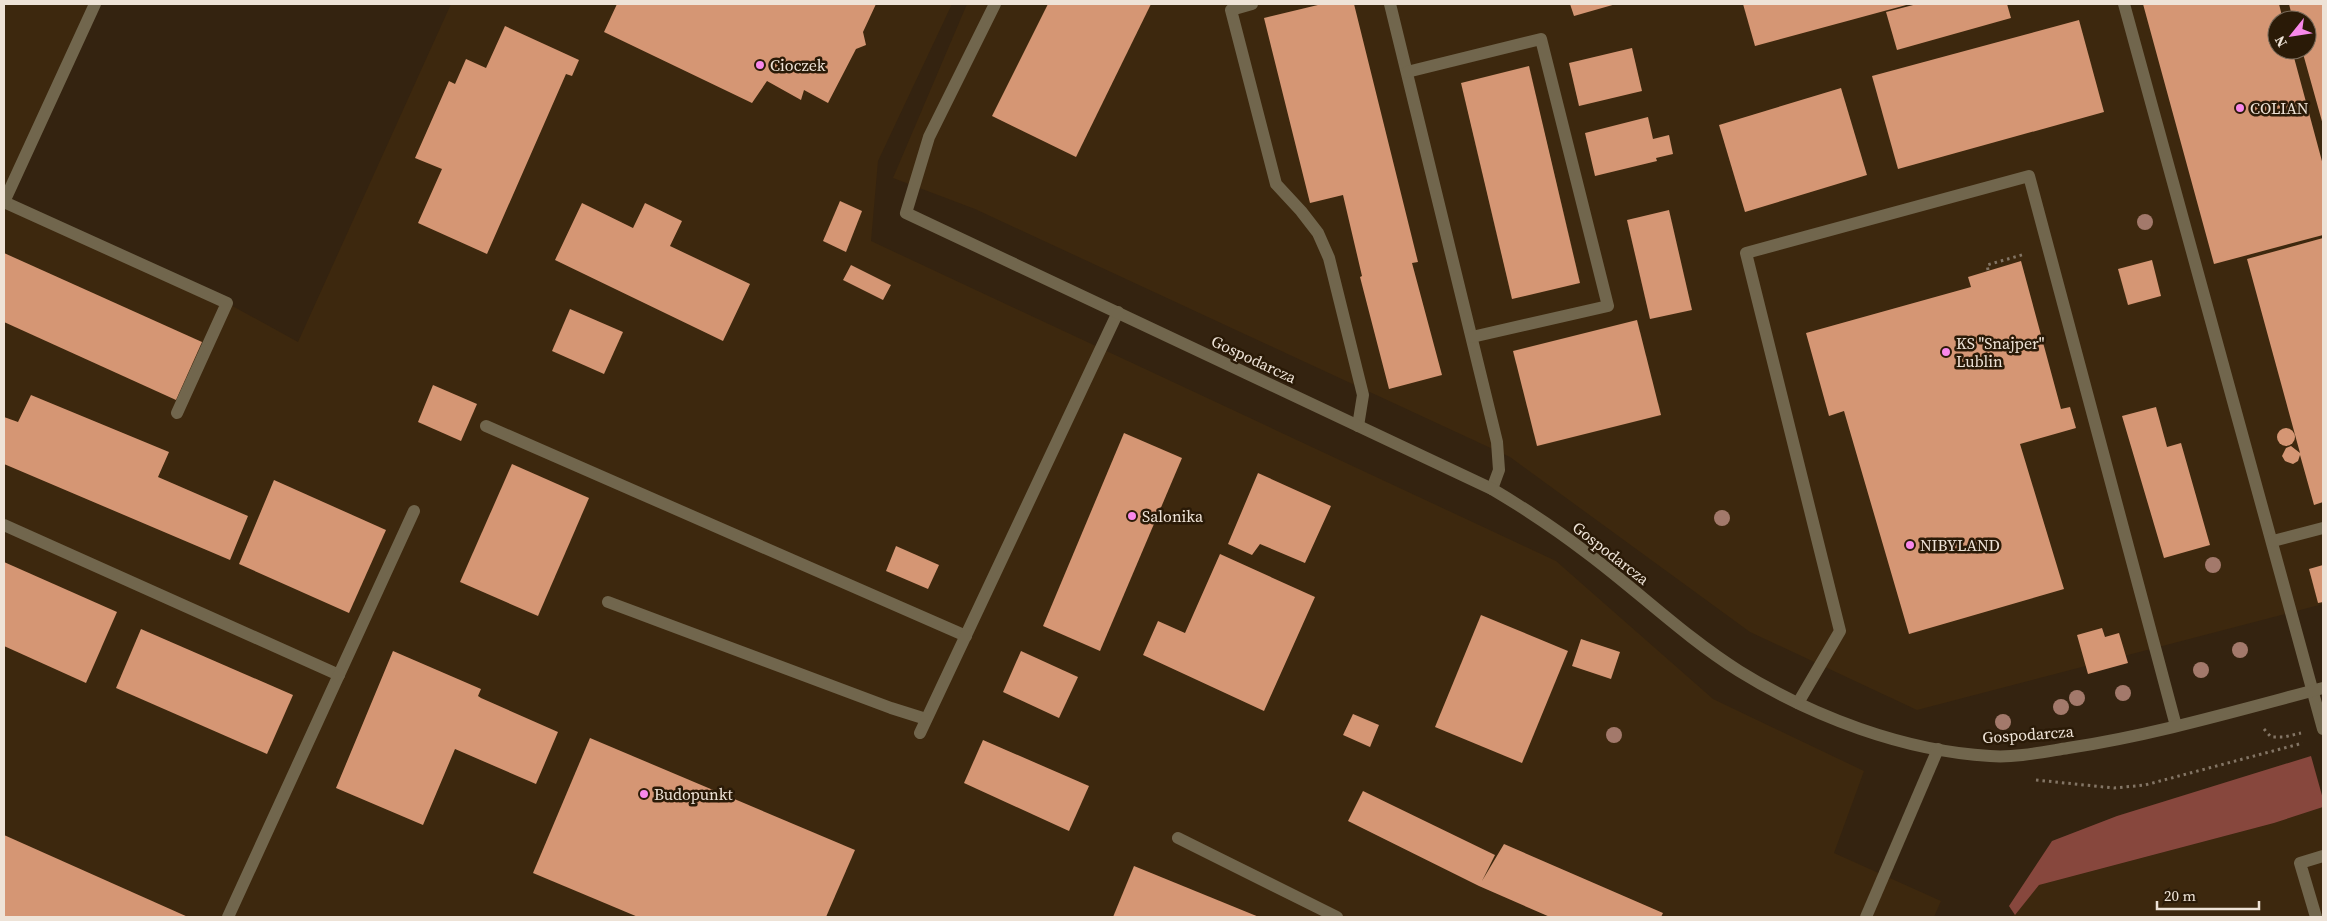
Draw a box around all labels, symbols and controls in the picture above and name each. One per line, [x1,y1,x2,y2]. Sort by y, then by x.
north arrow [2267,10,2317,60]
text: N [2270,32,2292,51]
place label: Cioczek [770,54,826,76]
marker: Cioczek [754,59,766,71]
place label: COLIAN [2250,97,2309,119]
marker: COLIAN [2234,102,2246,114]
street label: Gospodarcza [1208,330,1301,389]
place label: KS "Snajper" Lublin [1956,332,2045,372]
marker: KS "Snajper" Lublin [1940,346,1952,358]
place label: Salonika [1142,505,1204,527]
marker: Salonika [1126,510,1138,522]
street label: Gospodarcza [1568,516,1654,590]
place label: NIBYLAND [1920,534,2000,556]
marker: NIBYLAND [1904,539,1916,551]
street label: Gospodarcza [1982,720,2075,748]
place label: Budopunkt [654,783,734,805]
marker: Budopunkt [638,788,650,800]
scale bar [2157,878,2260,910]
text: 20 m [2164,885,2196,906]

